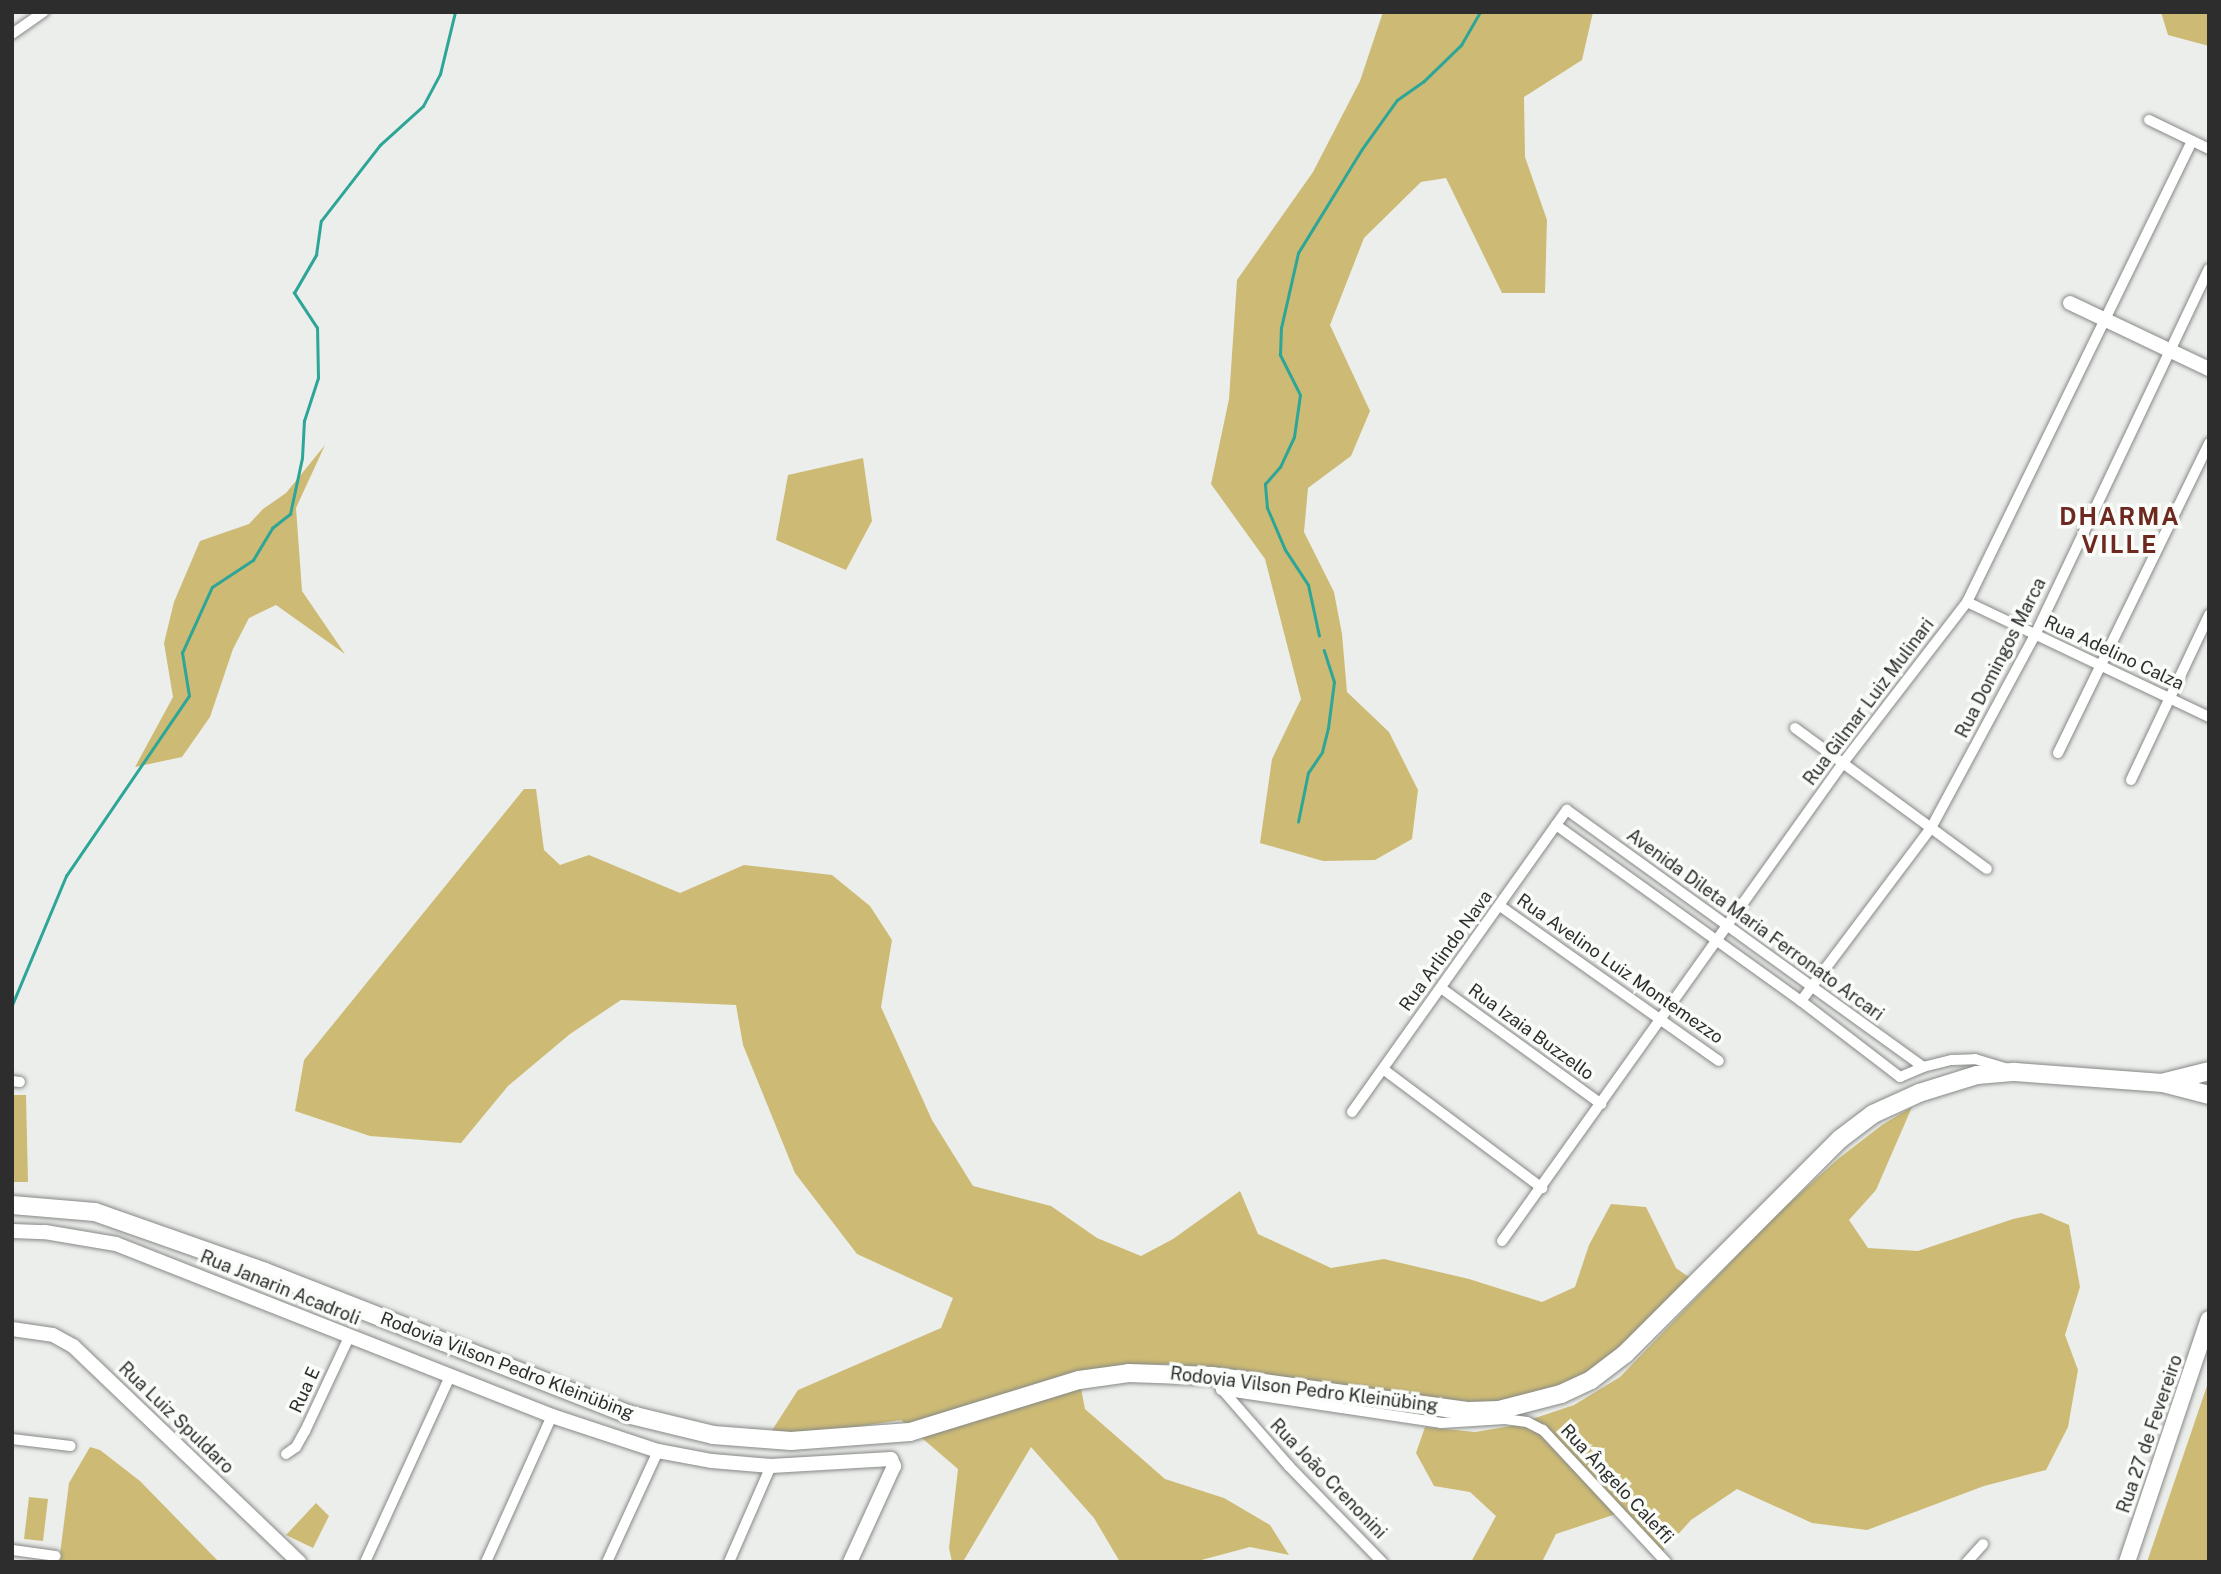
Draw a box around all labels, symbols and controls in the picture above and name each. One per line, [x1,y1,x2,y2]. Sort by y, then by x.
district label: DHARMA VILLE [2060,503,2180,559]
street label: Rua Domingos Marca [1951,574,2051,742]
street label: Rua Adelino Calza [2041,611,2187,695]
street label: Rua Gilmar Luiz Mulinari [1799,614,1939,790]
street label: Avenida Dileta Maria Ferronato Arcari [1622,825,1888,1025]
street label: Rua Arlindo Nava [1395,886,1497,1016]
street label: Rua Avelino Luiz Montemezzo [1513,889,1727,1049]
street label: Rua Izaia Buzzello [1464,979,1598,1085]
street label: Rua Janarin Acadroli [197,1246,363,1330]
street label: Rodovia Vilson Pedro Kleinübing [377,1307,637,1425]
street label: Rua 27 de Fevereiro [2113,1352,2187,1516]
street label: Rua Luiz Spuldaro [114,1358,238,1478]
street label: Rodovia Vilson Pedro Kleinübing [1169,1363,1439,1417]
street label: Rua E [285,1364,325,1416]
street label: Rua João Crenonini [1265,1415,1391,1543]
street label: Rua Ângelo Caleffi [1556,1420,1678,1548]

